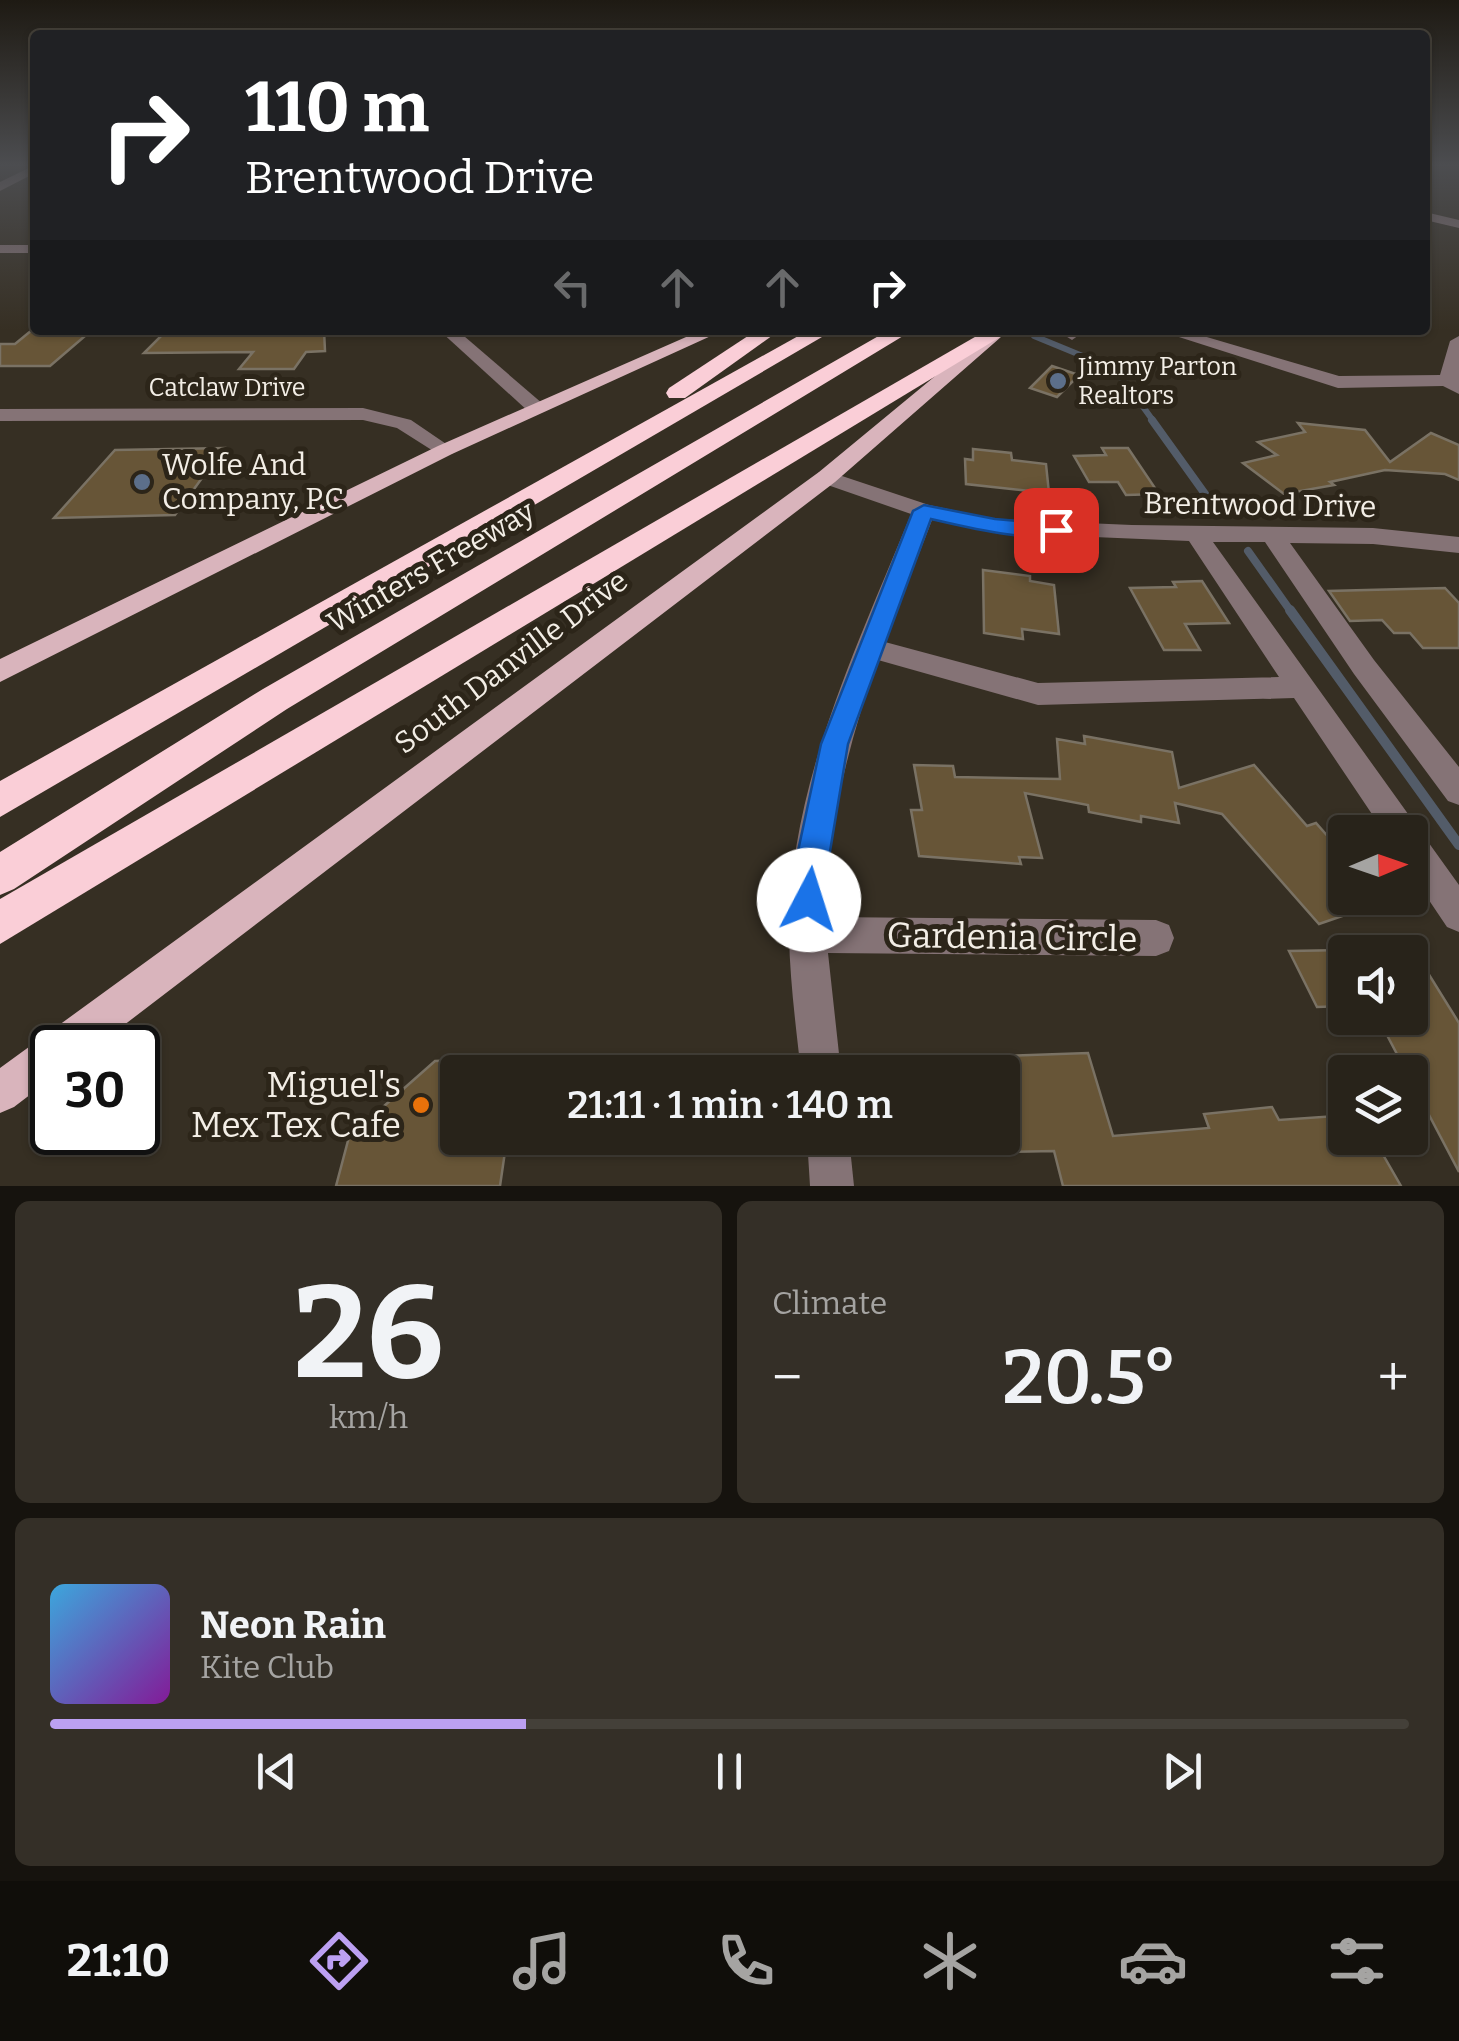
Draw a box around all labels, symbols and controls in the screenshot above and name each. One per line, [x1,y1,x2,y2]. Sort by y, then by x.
text: 110 m [245,66,429,150]
icon: right [80,70,210,200]
text: Brentwood Drive [245,151,594,205]
icon: left [545,260,600,315]
icon: ahead [650,260,705,315]
icon: ahead [755,260,810,315]
icon: right [860,260,915,315]
place label: Jimmy Parton Realtors [1077,352,1237,411]
marker: Jimmy Parton Realtors [1047,370,1069,392]
street label: Catclaw Drive [149,373,305,403]
place label: Wolfe And Company, P.C [162,447,344,517]
marker: Wolfe And Company, P.C [131,471,153,493]
street label: Brentwood Drive [1143,485,1377,525]
pin [1014,488,1099,573]
street label: Winters Freeway [321,493,541,641]
icon: arrive [1029,503,1084,558]
street label: South Danville Drive [387,563,635,761]
north arrow [1328,815,1428,915]
map controls [1328,815,1428,1155]
position arrow [757,848,861,952]
street label: Gardenia Circle [886,914,1138,960]
button: sound [1328,935,1428,1035]
speed limit sign: 30 [30,1025,160,1155]
button: layers [1328,1055,1428,1155]
place label: Miguel's Mex Tex Cafe [191,1064,401,1146]
text: 21:11 · 1 min · 140 m [567,1082,893,1128]
marker: Miguel's Mex Tex Cafe [410,1094,432,1116]
text: 26 [293,1255,444,1411]
text: Climate [772,1284,887,1322]
text: 20.5° [1002,1333,1178,1423]
text: − [772,1345,802,1411]
text: + [1378,1345,1409,1411]
text: km/h [329,1398,408,1436]
text: Neon Rain [200,1602,386,1648]
text: Kite Club [200,1648,334,1686]
icon: previous [249,1744,304,1799]
icon: pause [702,1744,757,1799]
icon: next [1155,1744,1210,1799]
icon: directions [304,1926,374,1996]
icon: music [507,1926,577,1996]
icon: phone [711,1926,781,1996]
icon: climate [915,1926,985,1996]
icon: car [1118,1926,1188,1996]
icon: filters [1322,1926,1392,1996]
text: 21:10 [67,1934,170,1988]

